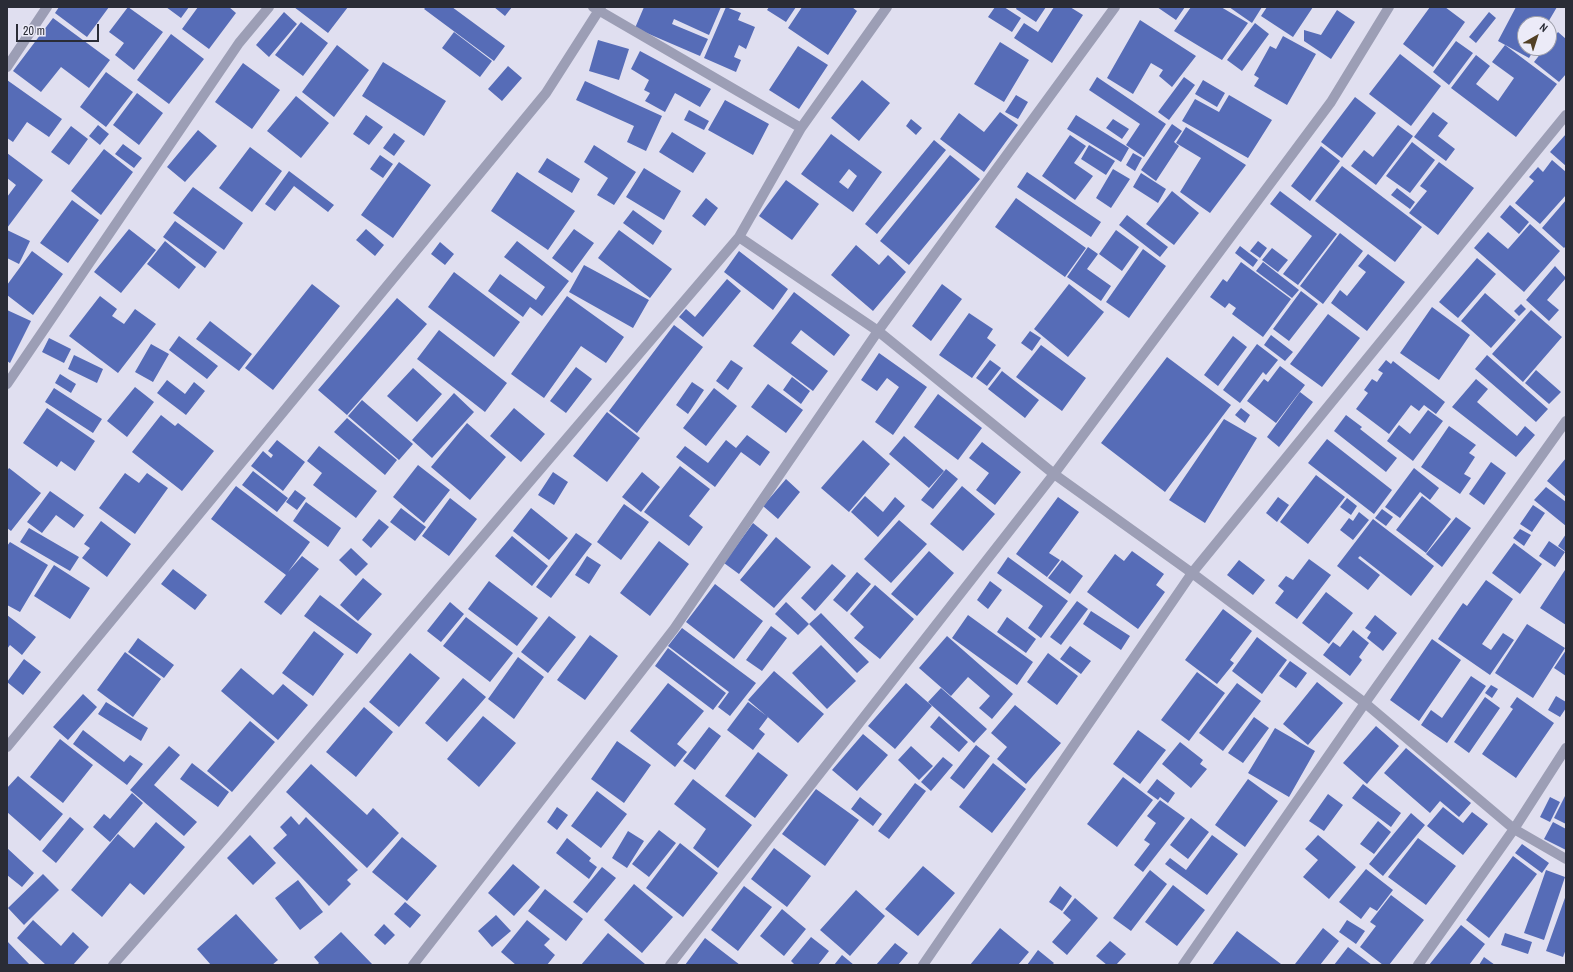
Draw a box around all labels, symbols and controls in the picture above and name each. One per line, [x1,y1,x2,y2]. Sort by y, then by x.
scale bar [18,16,101,42]
north arrow [1517,16,1557,56]
text: N [1537,20,1551,35]
text: 20 m [23,23,45,39]

